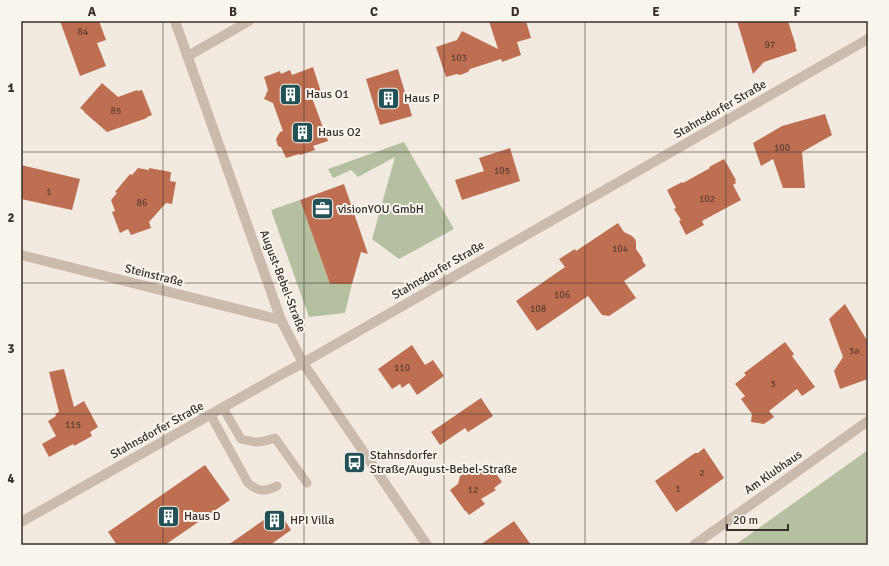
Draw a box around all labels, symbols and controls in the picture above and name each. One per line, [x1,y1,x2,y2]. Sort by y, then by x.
text: A [88,4,97,20]
text: B [229,4,237,20]
text: C [370,4,378,20]
text: D [511,4,520,20]
text: E [652,4,660,20]
text: F [794,4,801,20]
house number: 84 [78,26,89,38]
house number: 97 [765,39,775,51]
house number: 103 [451,52,467,64]
street label: Stahnsdorfer Straße [671,77,769,142]
text: 1 [7,80,15,96]
building icon: Haus O1 [278,81,304,107]
building icon: Haus P [376,85,402,111]
place label: Haus O1 [306,87,349,102]
place label: Haus P [404,91,440,106]
house number: 85 [111,105,121,117]
building icon: Haus O2 [289,119,315,145]
place label: Haus O2 [318,125,361,140]
house number: 100 [774,142,790,154]
house number: 105 [494,165,510,177]
house number: 1 [46,186,52,198]
house number: 102 [699,193,715,205]
office icon: visionYOU GmbH [309,196,335,222]
house number: 86 [137,197,147,209]
place label: visionYOU GmbH [338,202,424,217]
text: 2 [7,210,15,226]
street label: August-Bebel-Straße [256,228,309,334]
street label: Stahnsdorfer Straße [389,238,487,303]
house number: 104 [612,243,629,255]
street label: Steinstraße [123,261,185,290]
house number: 106 [554,289,570,301]
house number: 108 [530,303,546,315]
text: 3 [7,341,15,357]
house number: 3a [849,345,859,357]
house number: 110 [394,362,410,374]
house number: 3 [770,378,776,390]
street label: Stahnsdorfer Straße [108,399,207,462]
house number: 115 [65,419,81,431]
street label: Am Klubhaus [741,447,805,498]
place label: Stahnsdorfer Straße/August-Bebel-Straße [370,448,517,477]
bus stop icon: Stahnsdorfer Straße/August-Bebel-Straße [341,449,367,475]
house number: 2 [699,467,705,479]
text: 4 [7,471,15,487]
house number: 1 [675,483,681,495]
house number: 12 [468,484,478,496]
building icon: Haus D [156,503,182,529]
scale bar [727,506,788,532]
building icon: HPI Villa [261,507,287,533]
place label: Haus D [184,509,221,524]
place label: HPI Villa [290,513,334,528]
text: 20 m [733,513,758,528]

